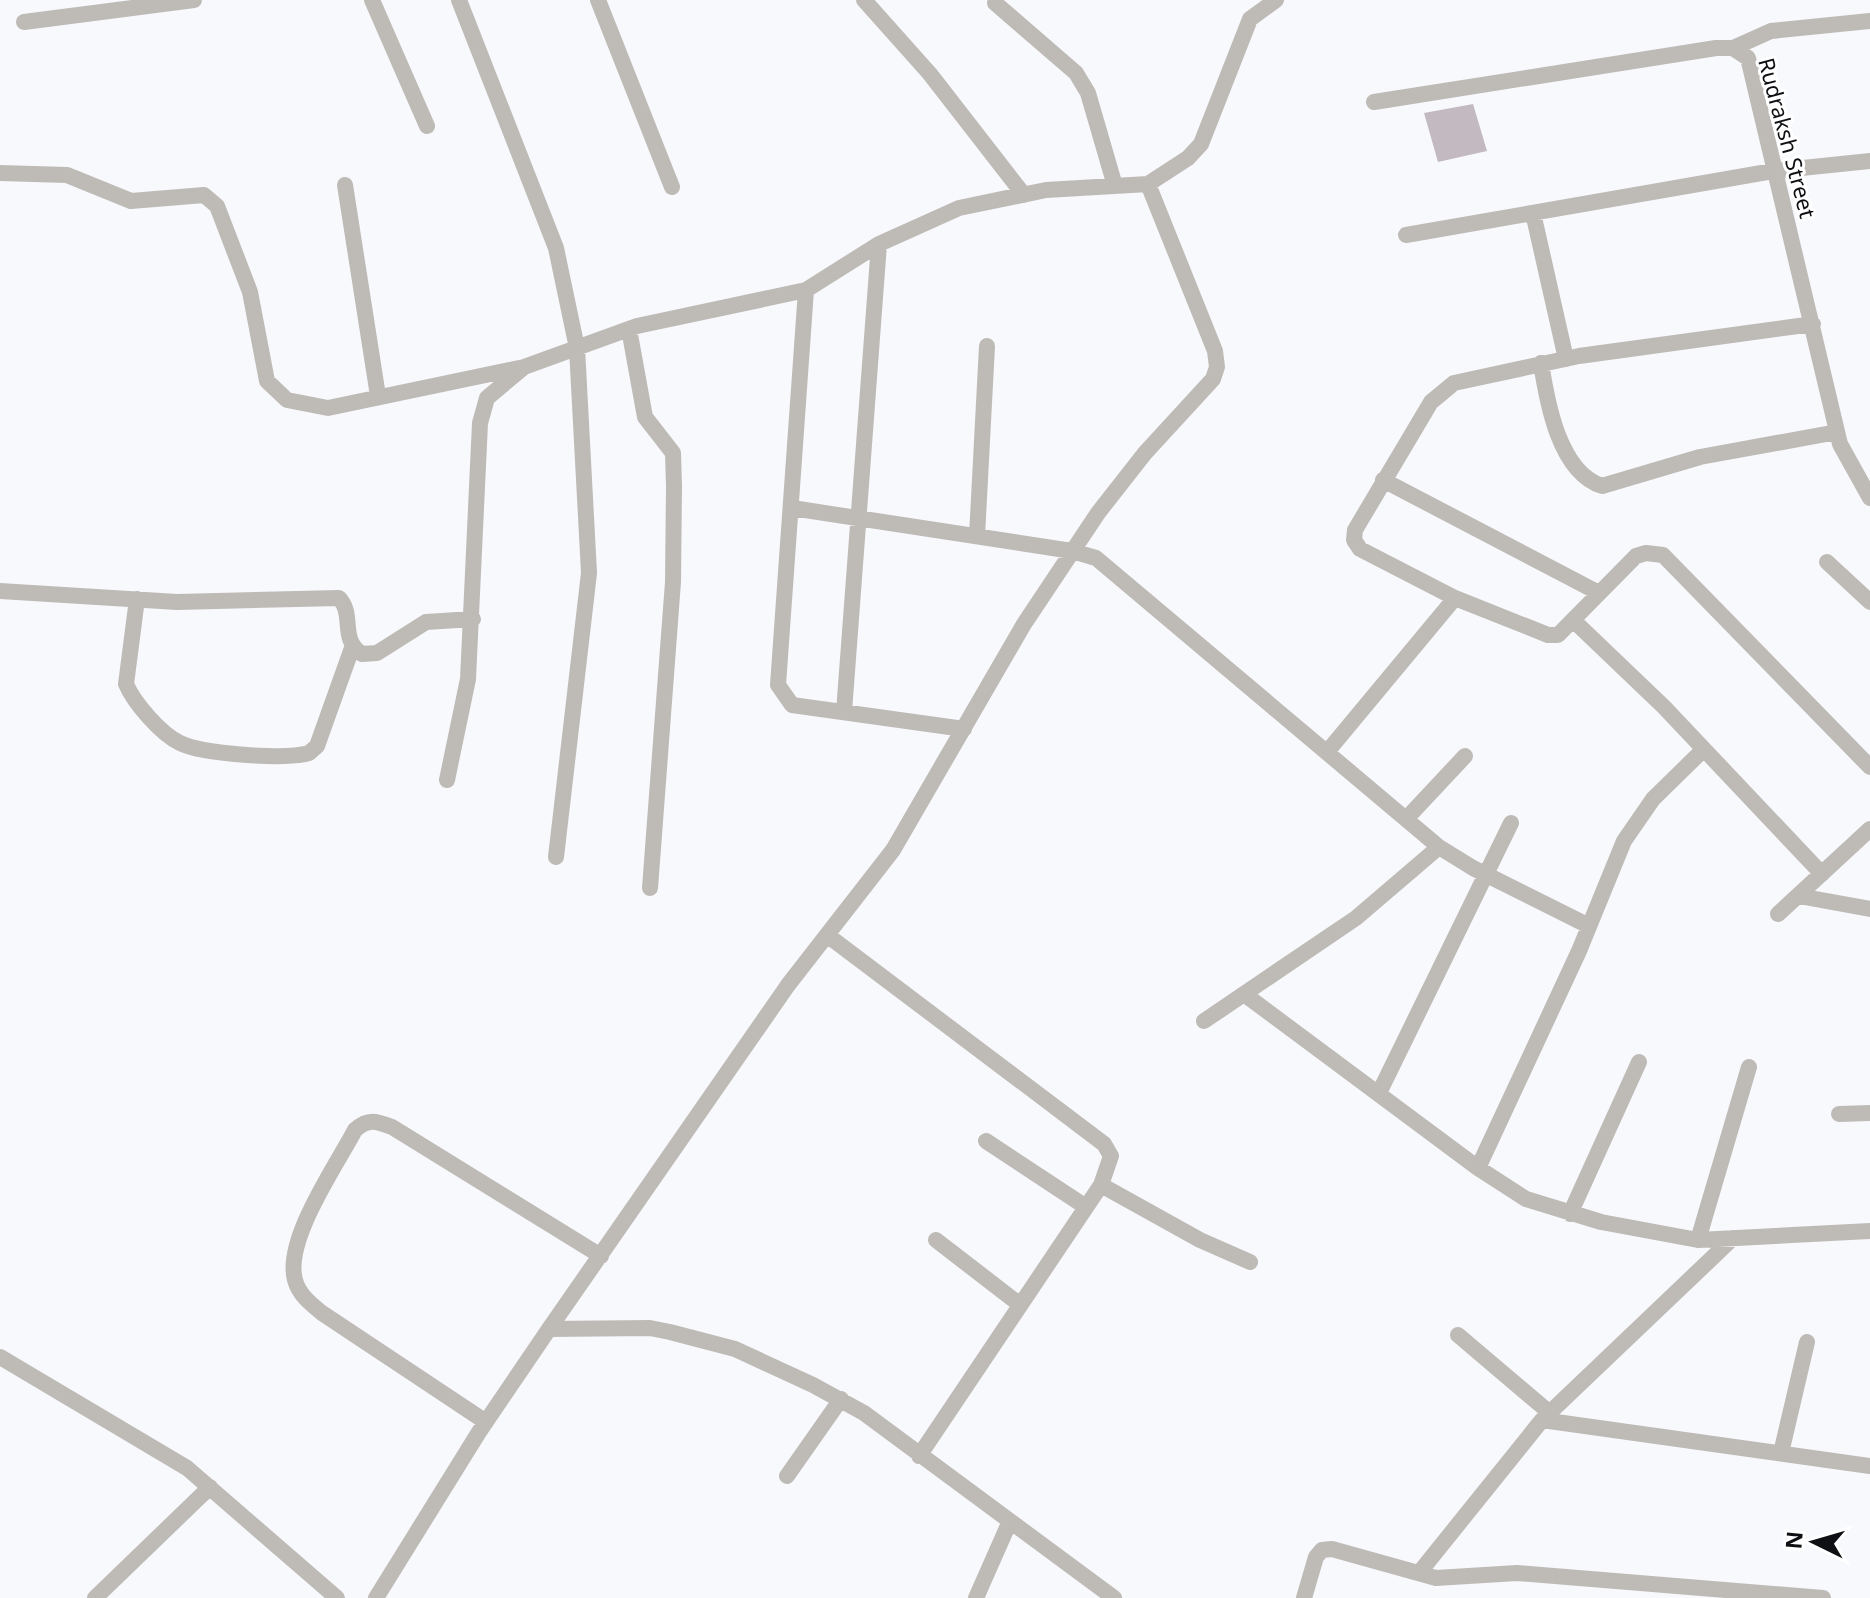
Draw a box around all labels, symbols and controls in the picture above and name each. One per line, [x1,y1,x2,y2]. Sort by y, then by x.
street label: Rudraksh Street [1752,54,1824,221]
north arrow [1774,1502,1854,1582]
text: N [1777,1530,1809,1550]

